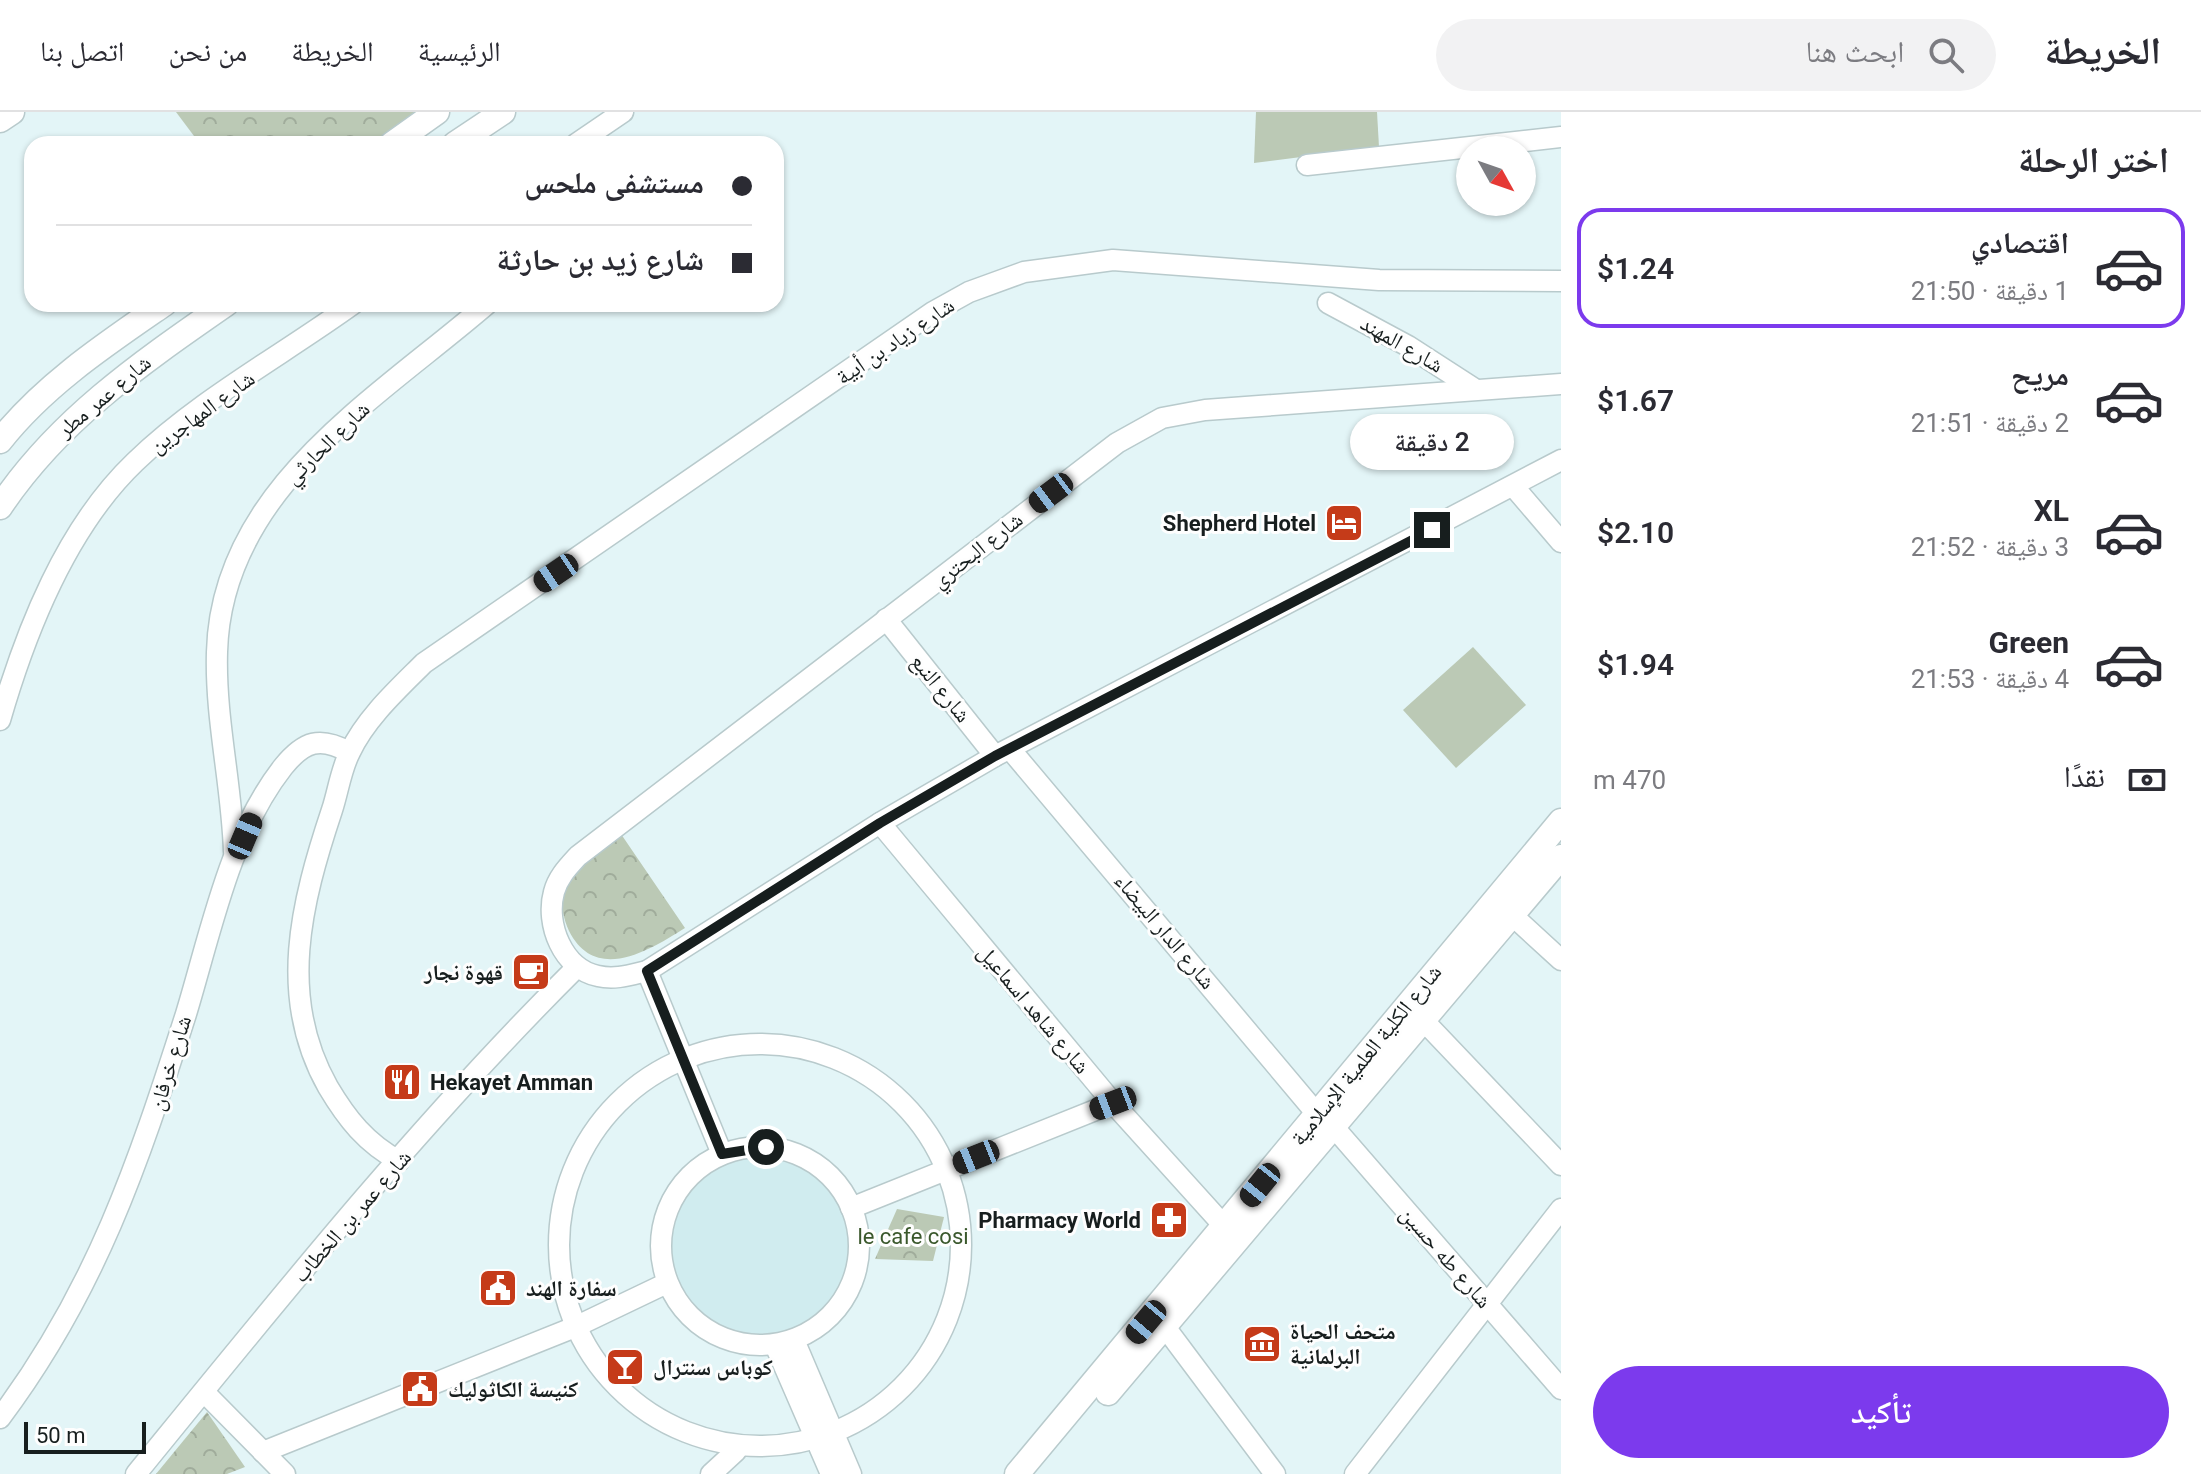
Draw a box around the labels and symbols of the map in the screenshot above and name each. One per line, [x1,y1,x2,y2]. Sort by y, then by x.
north arrow [1456,136,1536,216]
street label: شارع زياد بن أبية [831,292,959,390]
street label: شارع المهند [1356,310,1448,379]
street label: شارع عمر مطر [51,350,157,444]
street label: شارع المهاجرين [145,366,260,459]
street label: شارع الحارثي [279,396,378,493]
callout: 2 دقيقة [1350,414,1514,470]
car [1025,469,1077,517]
hotel icon: Shepherd Hotel [1323,502,1365,544]
street label: شارع البحتري [926,507,1030,597]
place label: Shepherd Hotel [1163,511,1316,536]
route end [1414,512,1450,548]
car [529,550,583,596]
street label: شارع النبع [905,649,976,728]
car [225,809,265,863]
street label: شارع الدار البيضاء [1109,868,1221,995]
street label: شارع شاهد اسماعيل [972,939,1095,1079]
cafe icon: قهوة نجار [510,951,552,993]
place label: قهوة نجار [423,960,503,985]
street label: شارع الكلية العلمية الإسلامية [1285,960,1447,1151]
street label: شارع خرفان [144,1013,197,1114]
restaurant icon: Hekayet Amman [381,1061,423,1103]
place label: Hekayet Amman [430,1070,593,1095]
car [1086,1083,1140,1123]
route start [748,1129,784,1165]
car [949,1137,1003,1177]
street label: شارع عمر بن الخطاب [288,1145,417,1288]
car [1236,1159,1284,1211]
pharmacy icon: Pharmacy World [1148,1199,1190,1241]
street label: شارع طه حسين [1394,1201,1497,1314]
place label: Pharmacy World [978,1208,1141,1233]
park label: le cafe cosi [857,1224,969,1249]
public building icon: سفارة الهند [477,1267,519,1309]
place label: سفارة الهند [526,1276,617,1301]
car [1121,1296,1171,1348]
place label: متحف الحياة البرلمانية [1290,1319,1396,1369]
museum icon: متحف الحياة البرلمانية [1241,1323,1283,1365]
bar icon: كوباس سنترال [604,1346,646,1388]
place label: كوباس سنترال [653,1355,773,1381]
public building icon: كنيسة الكاثوليك [399,1368,441,1410]
place label: كنيسة الكاثوليك [448,1377,578,1402]
scale bar [24,1418,146,1454]

